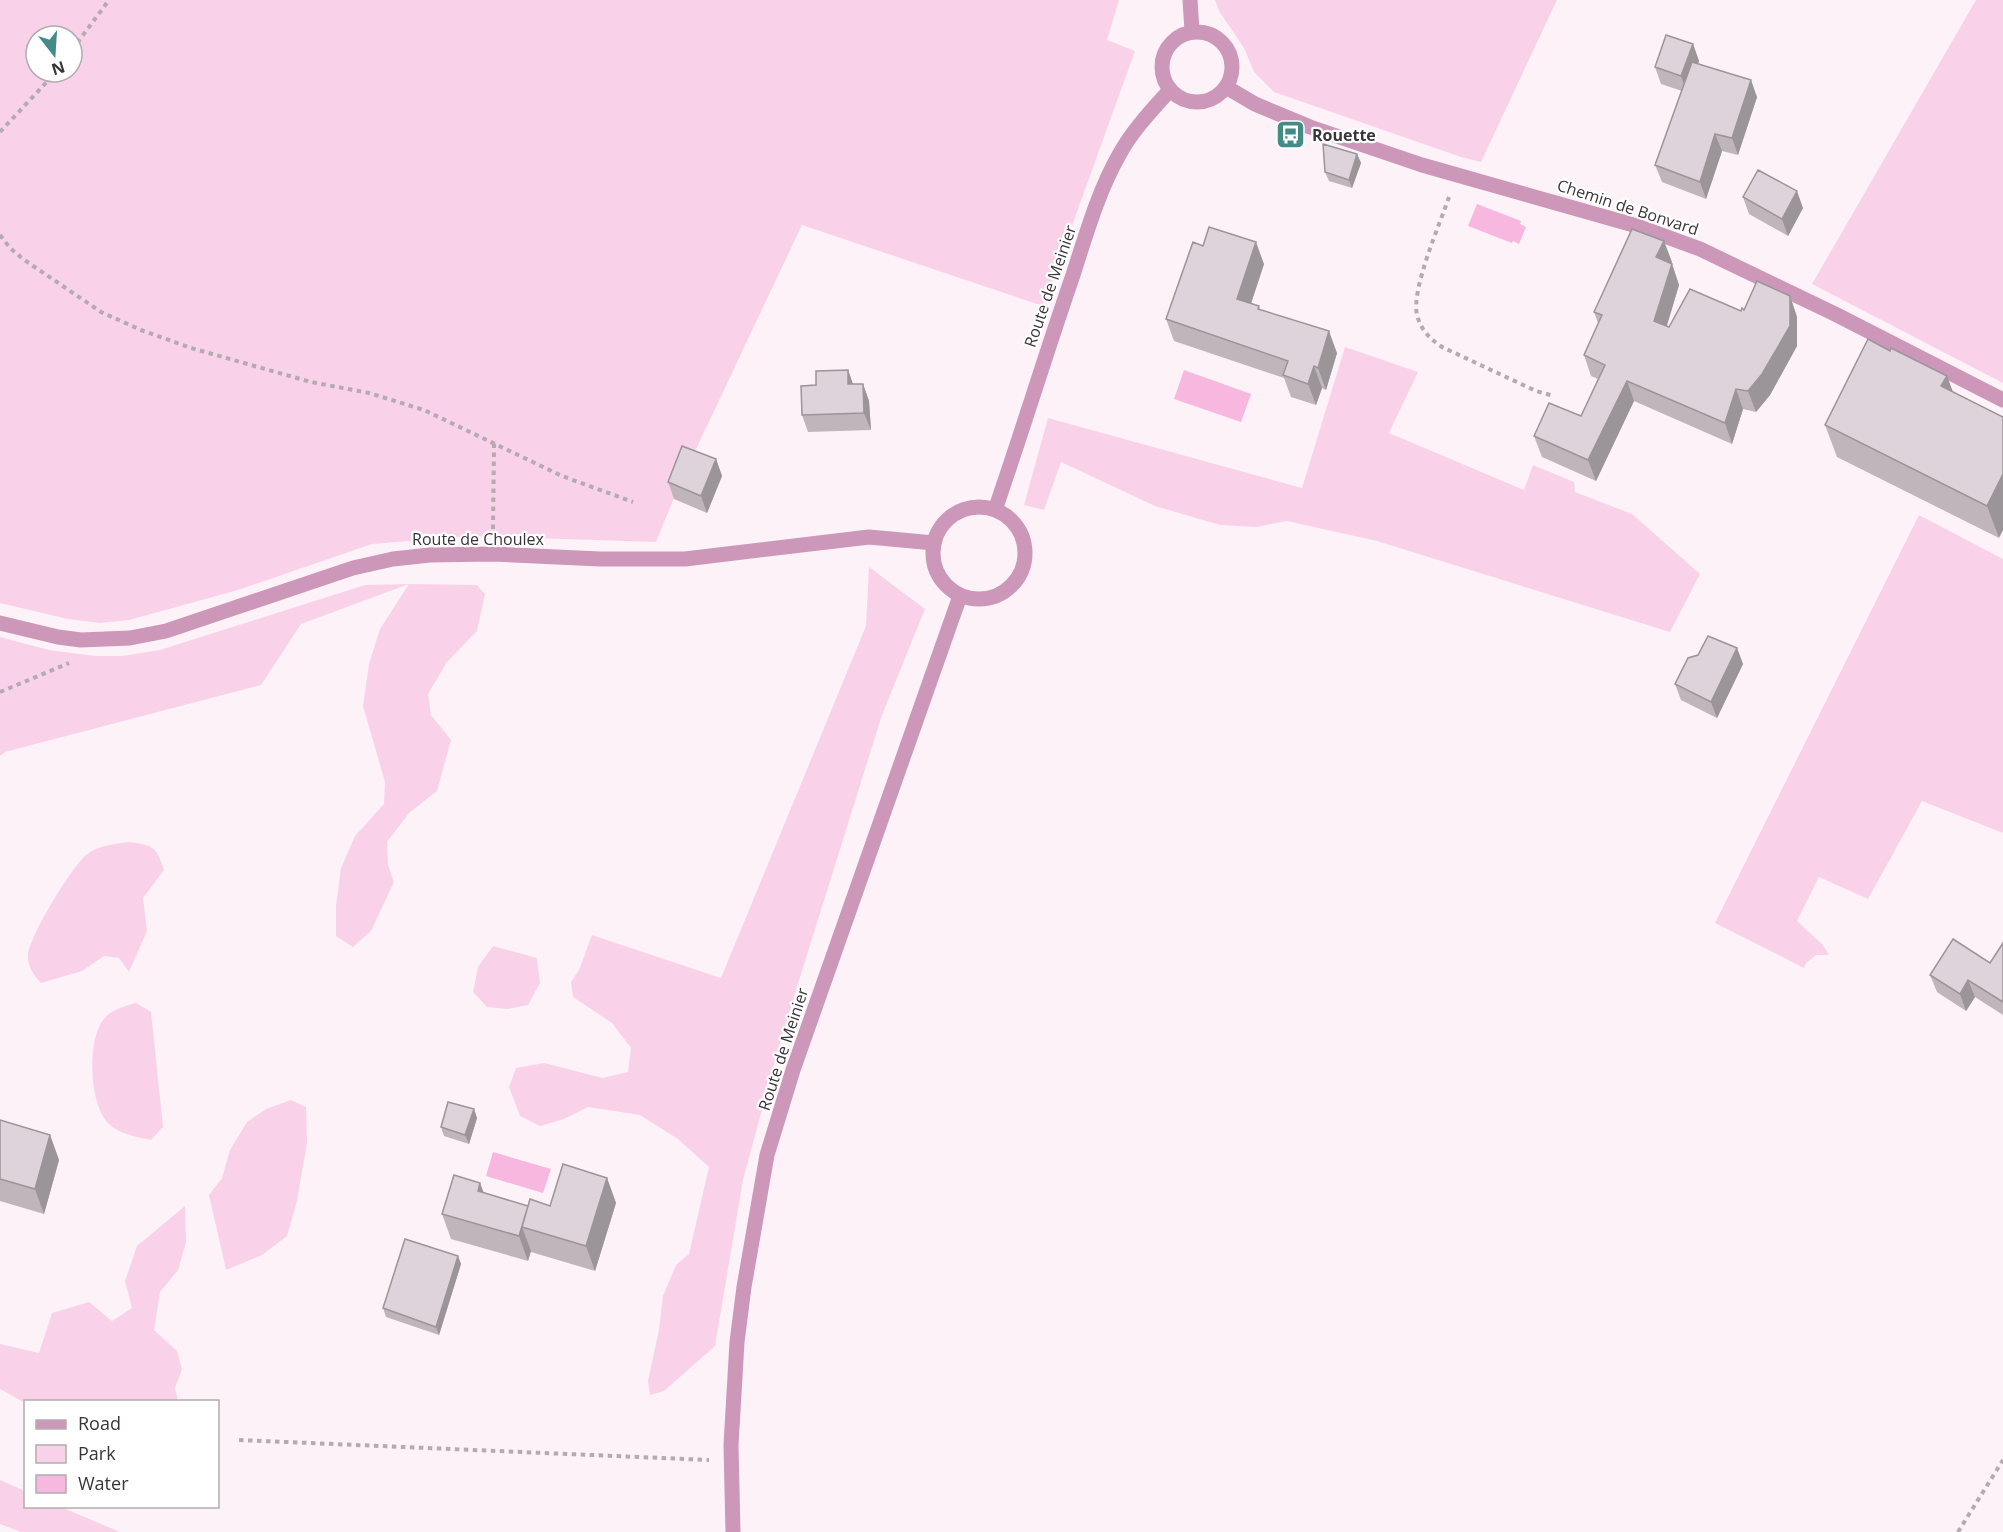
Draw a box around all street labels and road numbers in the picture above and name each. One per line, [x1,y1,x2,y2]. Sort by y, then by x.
street label: Chemin de Bonvard [1554,174,1702,240]
street label: Route de Meinier [1019,222,1081,350]
street label: Route de Choulex [412,528,545,550]
street label: Route de Meinier [753,984,813,1113]

